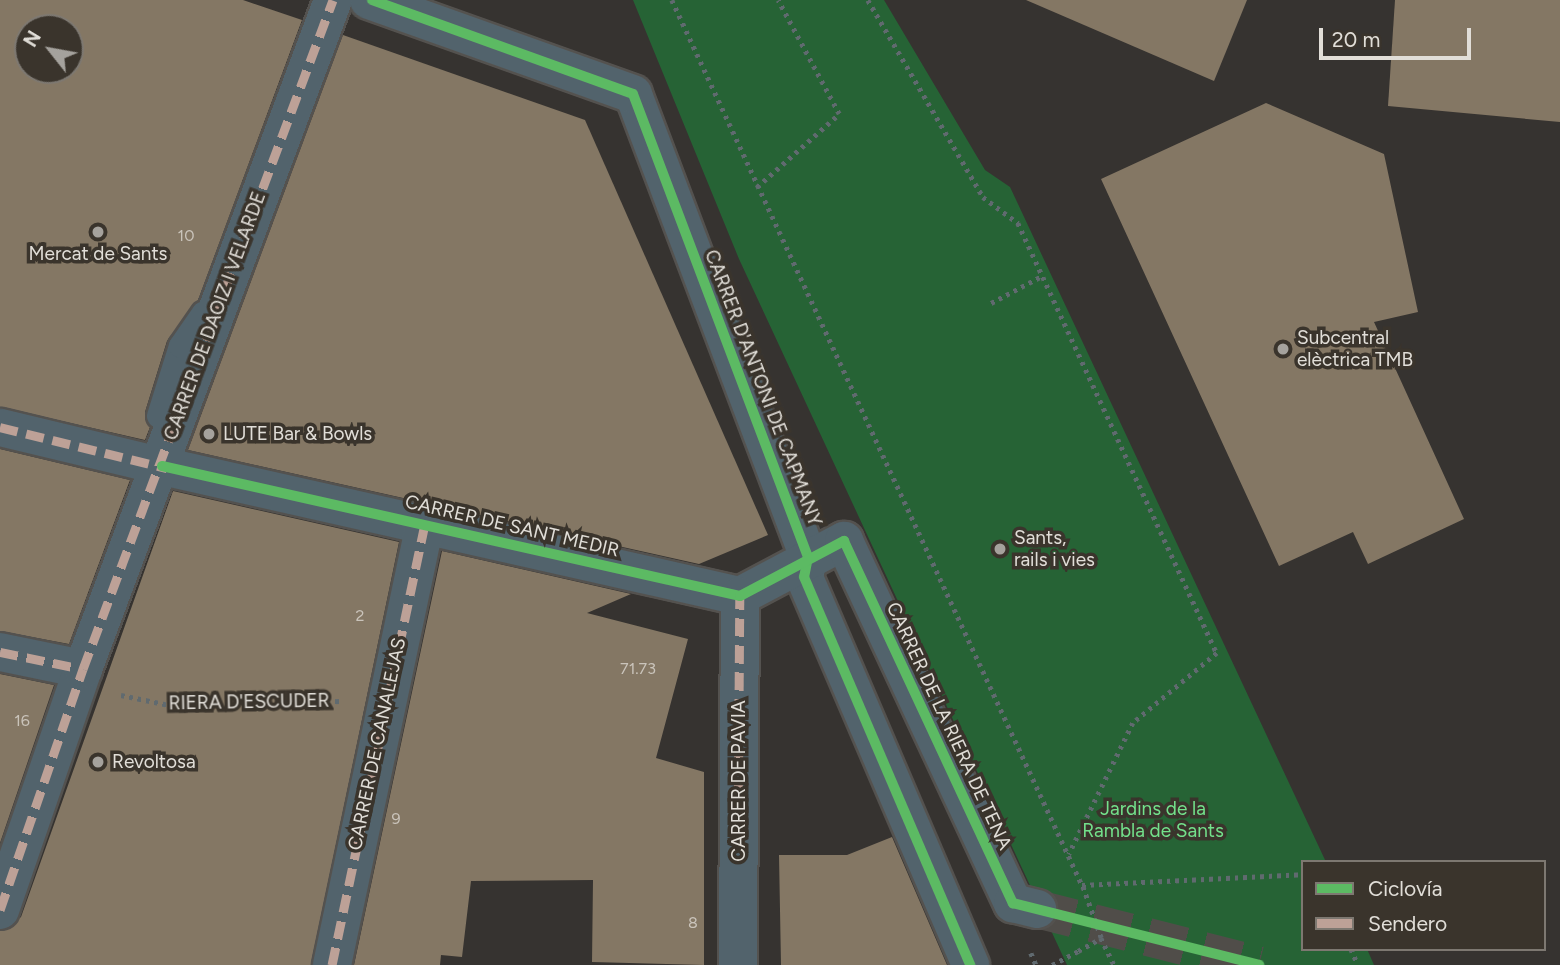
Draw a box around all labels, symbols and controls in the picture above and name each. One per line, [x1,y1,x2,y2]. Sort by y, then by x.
north arrow [14,14,84,84]
scale bar [1322,14,1474,58]
text: N [19,27,46,51]
text: 20 m [1332,27,1380,52]
street label: CARRER DE DAOIZ I VELARDE [159,189,271,443]
marker: Mercat de Sants [90,224,106,240]
house number: 10 [178,226,194,246]
place label: Mercat de Sants [29,243,167,265]
street label: CARRER D'ANTONI DE CAPMANY [700,247,826,529]
place label: Subcentral elèctrica TMB [1297,327,1413,371]
marker: Subcentral elèctrica TMB [1275,341,1291,357]
place label: LUTE Bar & Bowls [223,423,372,445]
marker: LUTE Bar & Bowls [201,426,217,442]
street label: CARRER DE SANT MEDIR [403,490,621,562]
place label: Sants, rails i vies [1014,527,1095,571]
marker: Sants, rails i vies [992,541,1008,557]
street label: CARRER DE LA RIERA DE TENA [881,599,1017,853]
house number: 2 [356,606,364,626]
street label: CARRER DE CANALEJAS [343,636,411,852]
house number: 71.73 [620,659,656,679]
street label: RIERA D'ESCUDER [168,689,330,715]
street label: CARRER DE PAVIA [728,700,750,862]
house number: 16 [14,711,30,731]
place label: Revoltosa [112,751,196,773]
marker: Revoltosa [90,754,106,770]
park label: Jardins de la Rambla de Sants [1082,798,1224,842]
house number: 9 [391,809,401,829]
legend [1301,860,1546,951]
text: Ciclovía [1368,876,1442,901]
text: Sendero [1368,911,1447,936]
house number: 8 [688,913,698,933]

